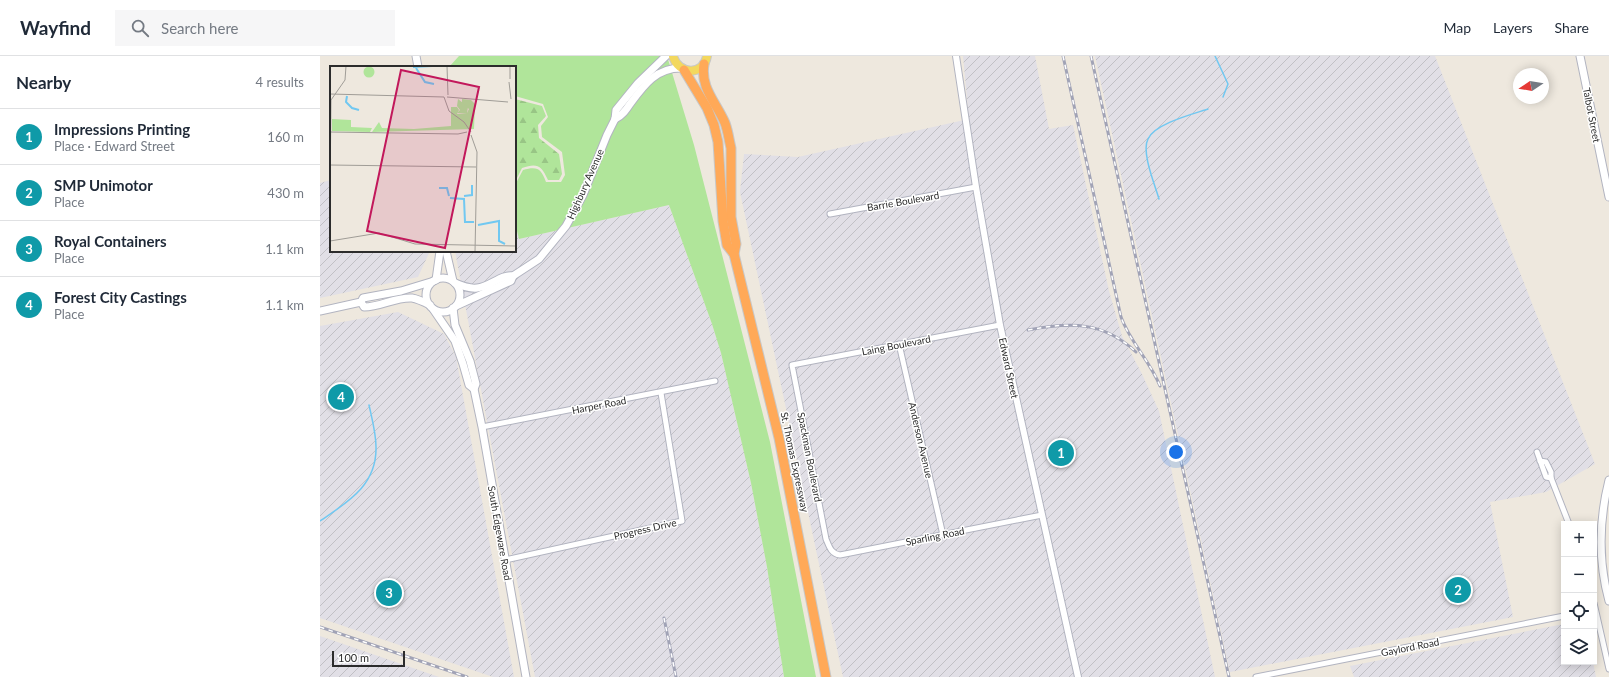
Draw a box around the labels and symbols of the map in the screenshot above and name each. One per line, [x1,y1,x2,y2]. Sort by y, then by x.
inset map [330,66,516,252]
north arrow [1513,68,1549,104]
street label: Talbot Street [1581,86,1603,144]
street label: Highbury Avenue [564,147,606,221]
street label: Barrie Boulevard [866,189,940,213]
street label: Laing Boulevard [860,332,932,358]
street label: Edward Street [997,336,1021,400]
pin: 4 [328,382,354,412]
street label: Harper Road [571,394,627,416]
street label: Anderson Avenue [906,401,936,479]
street label: St. Thomas Expressway [779,411,812,514]
street label: Spackman Boulevard [795,411,825,503]
pin: 1 [1048,438,1074,468]
your location [1166,442,1186,462]
street label: South Edgeware Road [486,485,514,581]
street label: Progress Drive [612,516,678,542]
street label: Sparling Road [904,524,966,548]
pin: 2 [1445,575,1471,605]
pin: 3 [376,578,402,608]
street label: Gaylord Road [1380,635,1440,659]
scale bar [332,649,405,668]

